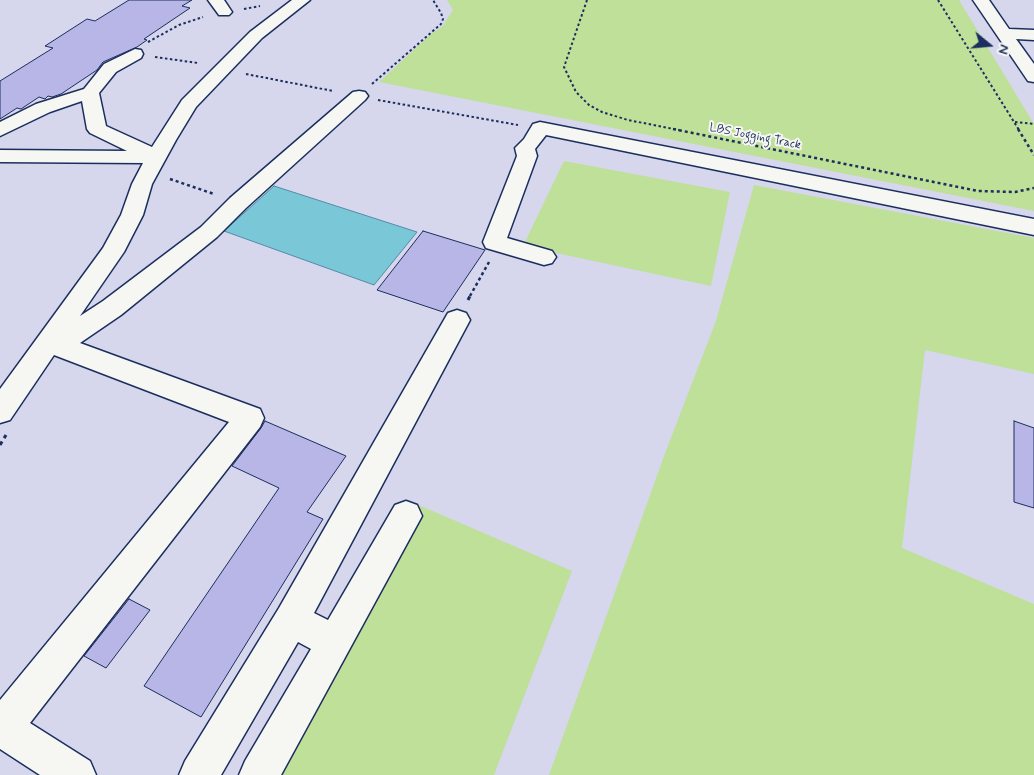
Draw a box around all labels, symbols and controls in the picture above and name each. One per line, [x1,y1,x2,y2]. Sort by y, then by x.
north arrow [964,20,1014,70]
text: N [993,42,1013,56]
street label: LBS Jogging Track [708,121,802,153]

